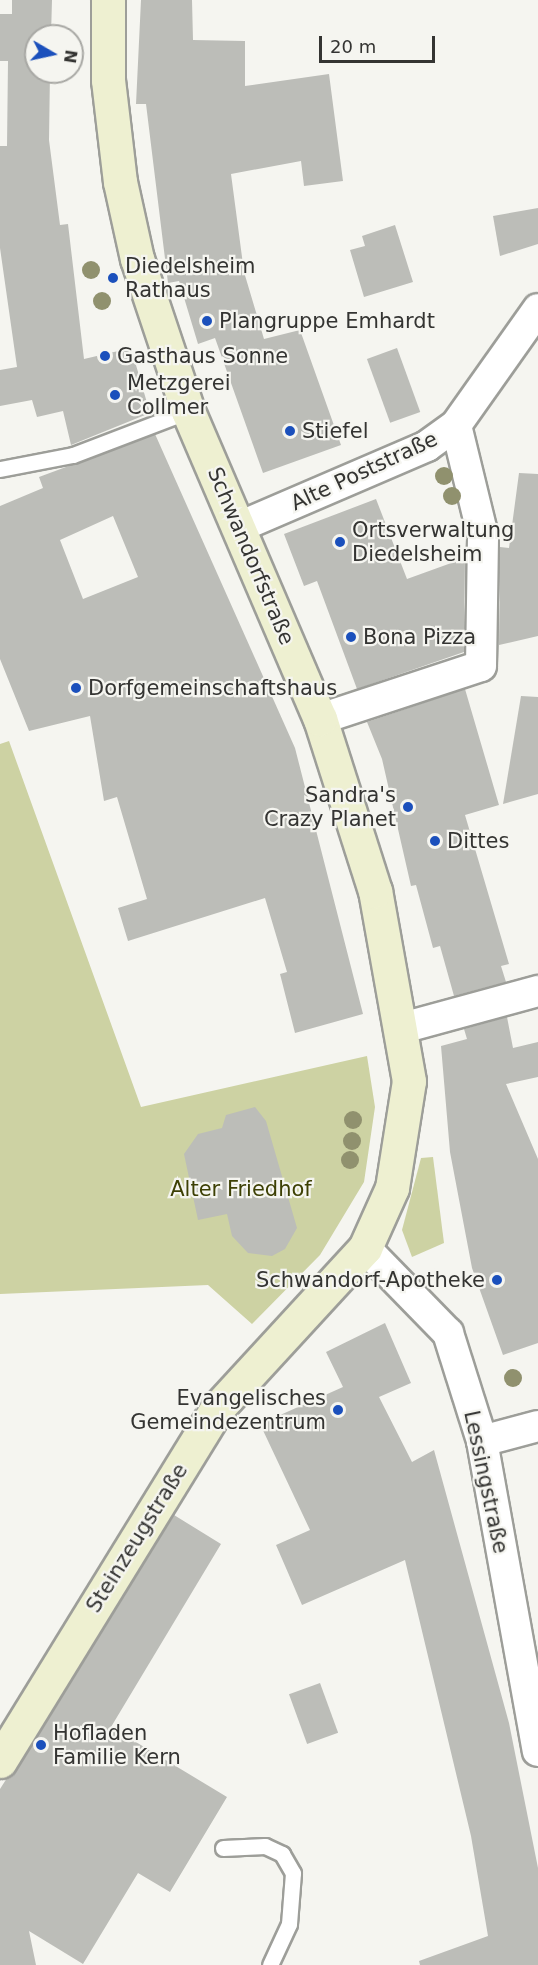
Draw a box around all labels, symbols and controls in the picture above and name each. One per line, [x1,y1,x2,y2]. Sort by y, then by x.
north arrow [24,24,84,84]
scale bar [322,24,438,62]
text: 20 m [330,36,376,57]
text: N [60,48,81,65]
place label: Diedelsheim Rathaus [125,253,255,303]
marker: Diedelsheim Rathaus [106,271,120,285]
place label: Plangruppe Emhardt [219,308,435,334]
marker: Plangruppe Emhardt [200,314,214,328]
place label: Gasthaus Sonne [117,343,288,369]
marker: Gasthaus Sonne [98,349,112,363]
place label: Metzgerei Collmer [127,370,230,420]
marker: Metzgerei Collmer [108,388,122,402]
place label: Stiefel [302,418,368,444]
marker: Stiefel [283,424,297,438]
street label: Alte Poststraße [287,426,441,516]
street label: Schwandorfstraße [202,463,300,649]
place label: Ortsverwaltung Diedelsheim [352,517,514,567]
marker: Ortsverwaltung Diedelsheim [333,535,347,549]
place label: Bona Pizza [363,624,476,650]
marker: Bona Pizza [344,630,358,644]
place label: Dorfgemeinschaftshaus [88,675,337,701]
marker: Dorfgemeinschaftshaus [69,681,83,695]
place label: Sandra's Crazy Planet [264,782,396,832]
marker: Sandra's Crazy Planet [401,800,415,814]
place label: Dittes [447,828,509,854]
marker: Dittes [428,834,442,848]
park label: Alter Friedhof [170,1176,312,1202]
place label: Schwandorf-Apotheke [256,1267,485,1293]
marker: Schwandorf-Apotheke [490,1273,504,1287]
place label: Evangelisches Gemeindezentrum [130,1385,326,1435]
marker: Evangelisches Gemeindezentrum [331,1403,345,1417]
street label: Lessingstraße [459,1408,513,1556]
street label: Steinzeugstraße [81,1459,193,1617]
place label: Hofladen Familie Kern [53,1720,181,1770]
marker: Hofladen Familie Kern [34,1738,48,1752]

